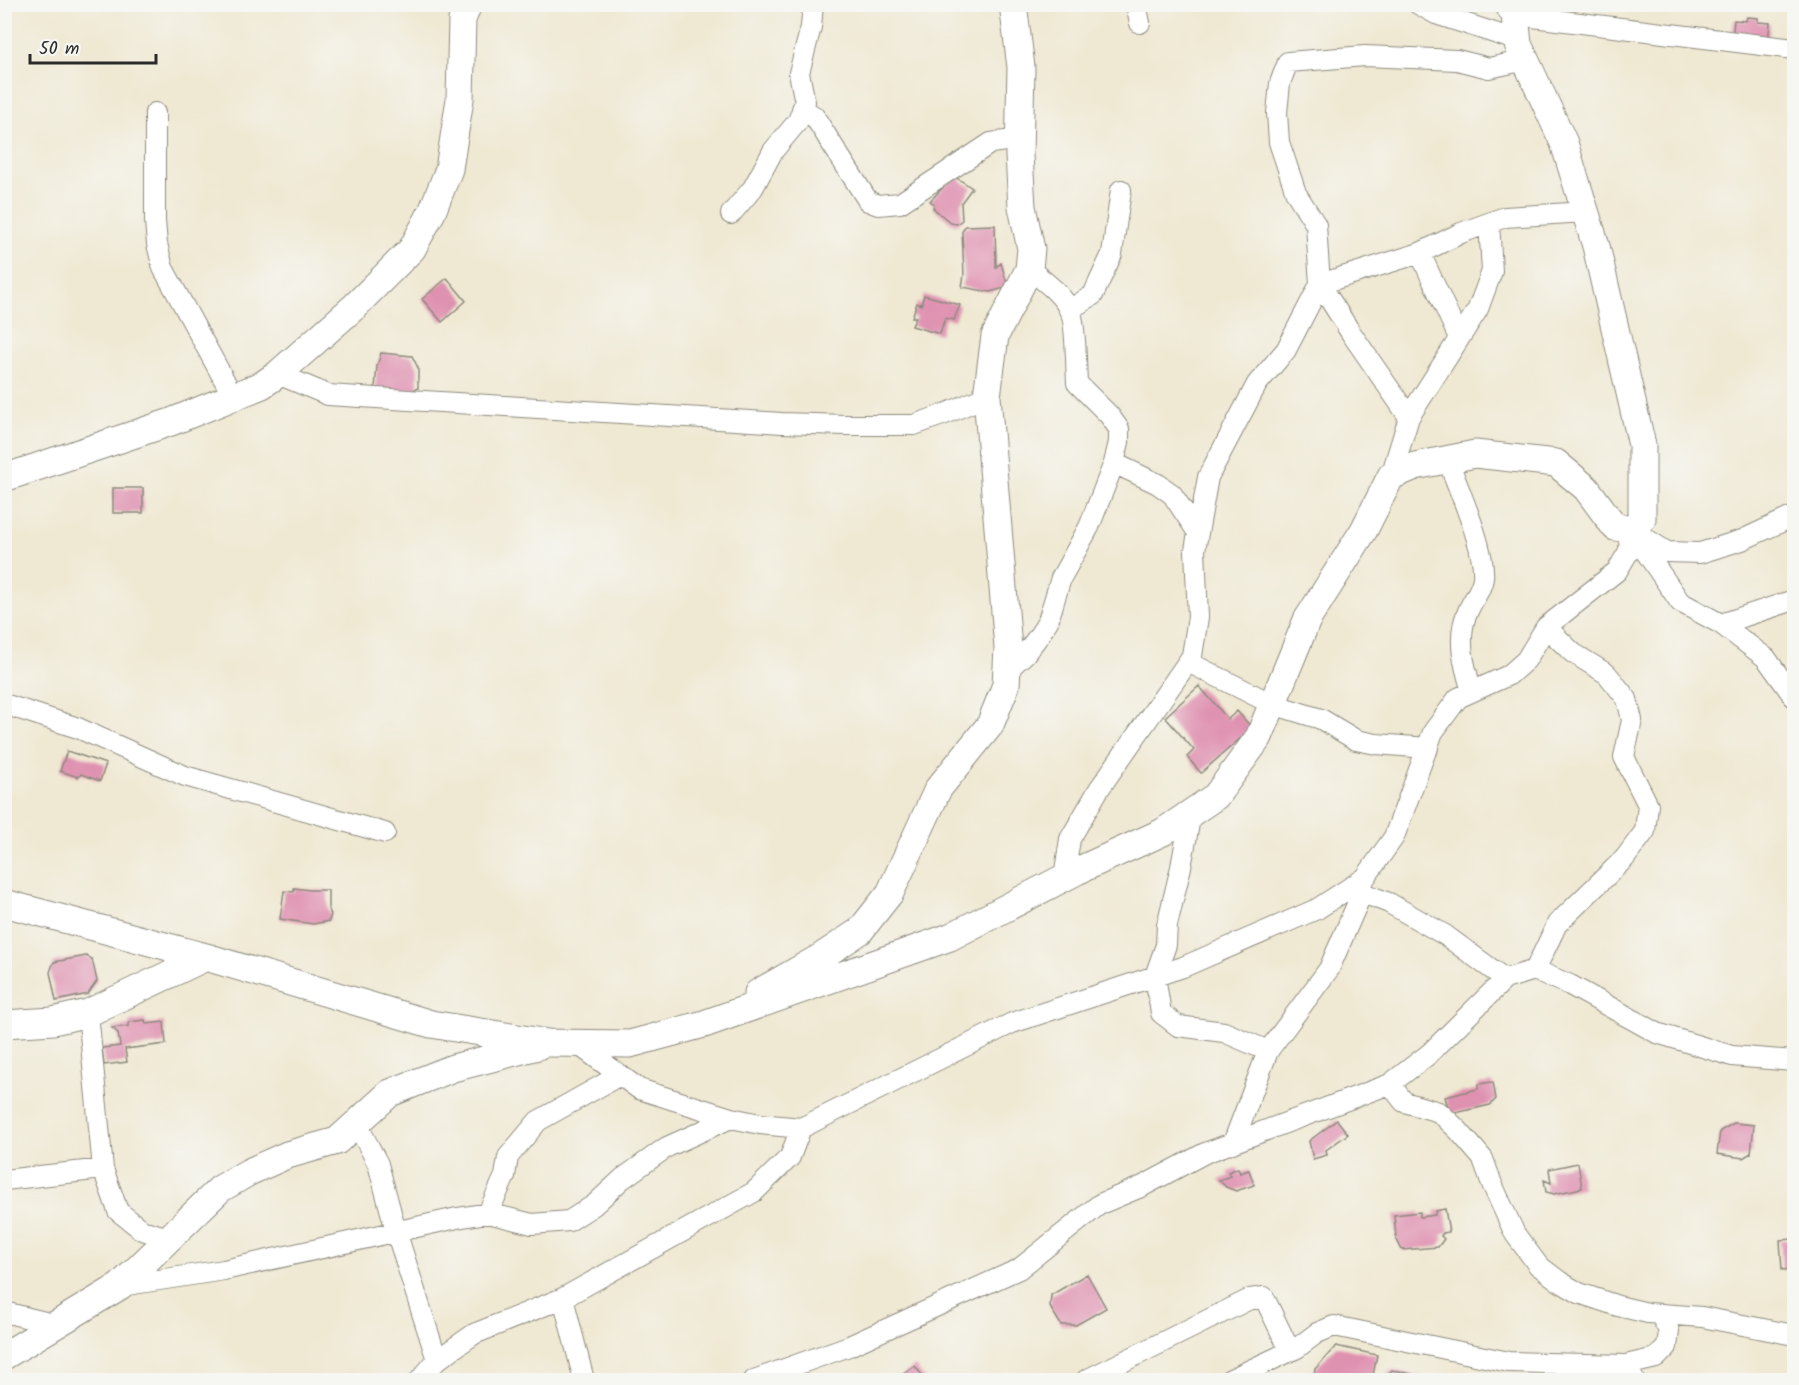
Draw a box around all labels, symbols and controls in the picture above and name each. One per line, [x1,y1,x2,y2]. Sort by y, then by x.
scale bar [30,27,156,65]
text: 50 m [39,35,79,64]

